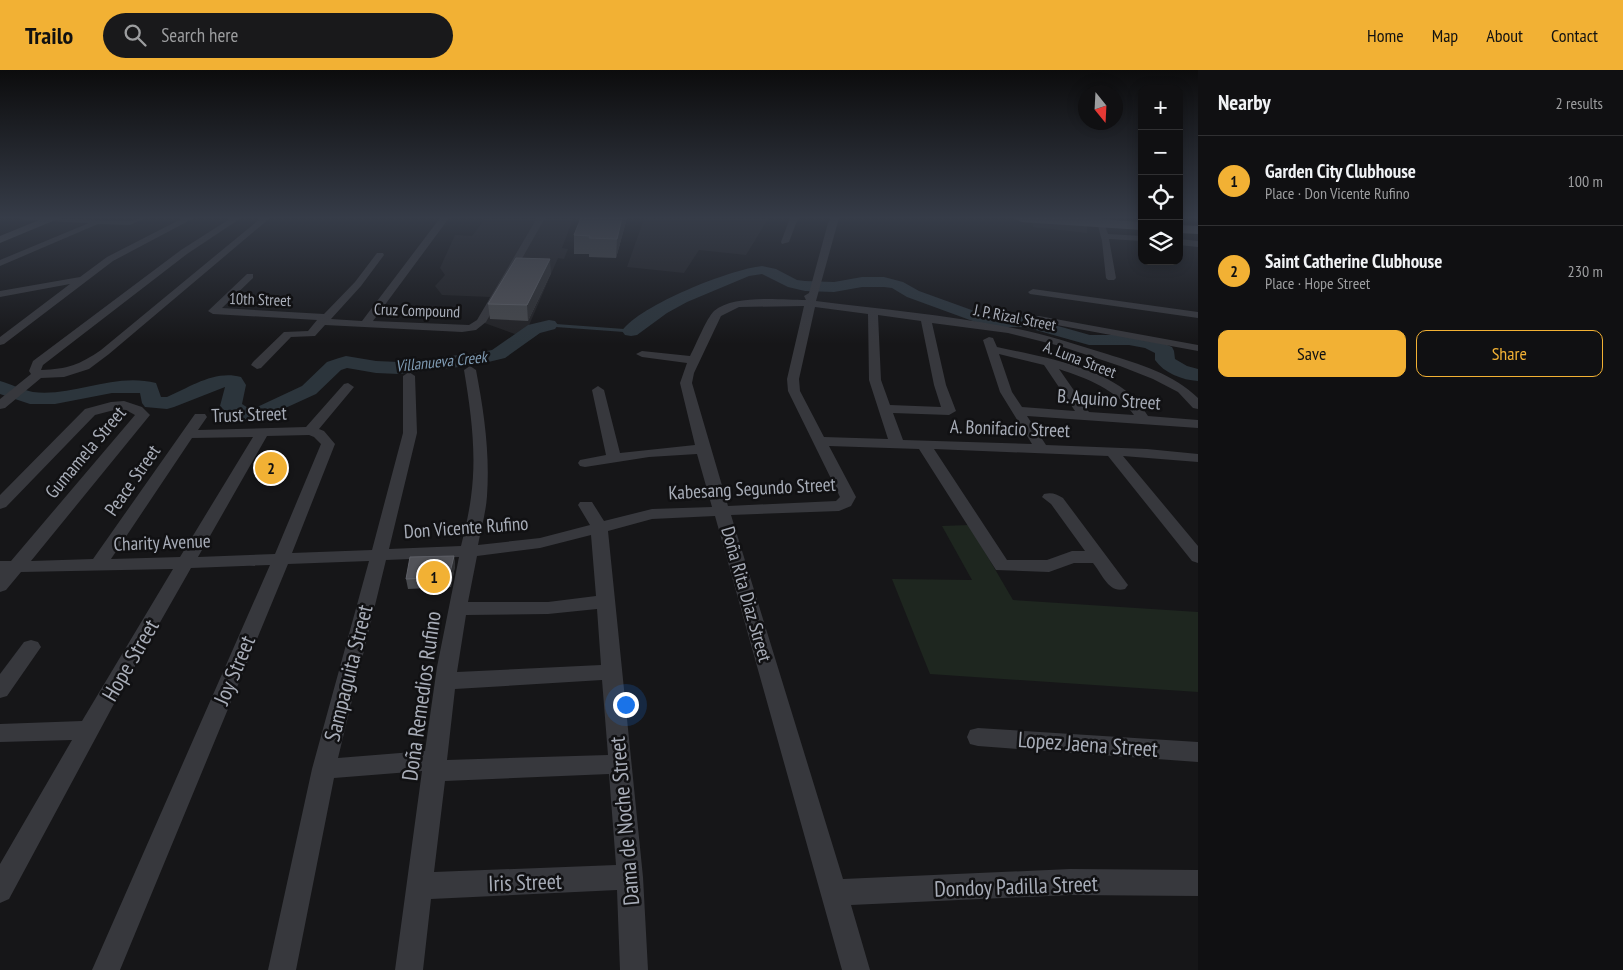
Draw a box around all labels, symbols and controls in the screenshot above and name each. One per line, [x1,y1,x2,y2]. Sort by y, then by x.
search box [103,13,453,58]
text: Trailo [25,20,73,51]
icon: search [121,21,149,49]
text: Search here [161,23,238,47]
text: Home [1367,24,1404,47]
text: Map [1432,24,1458,47]
text: About [1486,24,1523,47]
text: Contact [1551,24,1598,47]
north arrow [1078,85,1123,130]
map controls [1138,85,1183,265]
button: + [1138,85,1183,130]
text: Nearby [1218,89,1271,116]
text: 2 results [1556,93,1603,113]
button: − [1138,130,1183,175]
text: Garden City Clubhouse [1265,159,1416,183]
text: 1 [1230,171,1238,191]
text: 100 m [1568,171,1603,191]
button: locate [1138,175,1183,220]
text: Place · Don Vicente Rufino [1265,183,1410,203]
button: layers [1138,220,1183,265]
text: Saint Catherine Clubhouse [1265,249,1442,273]
text: 2 [1230,261,1238,281]
text: 230 m [1568,261,1603,281]
text: Place · Hope Street [1265,273,1370,293]
street label: 10th Street [228,288,292,310]
street label: Cruz Compound [374,299,460,322]
street label: J. P. Rizal Street [971,299,1058,335]
button: Save [1218,330,1406,377]
button: Share [1416,330,1603,377]
street label: A. Luna Street [1041,336,1120,382]
water label: Villanueva Creek [394,346,489,376]
street label: B. Aquino Street [1056,383,1162,415]
street label: Gumamela Street [39,400,131,503]
street label: Trust Street [211,401,288,427]
street label: A. Bonifacio Street [950,414,1071,442]
street label: Peace Street [99,439,166,520]
pin: 2 [255,449,287,487]
street label: Kabesang Segundo Street [668,472,837,504]
street label: Don Vicente Rufino [403,511,529,543]
street label: Doña Rita Diaz Street [716,524,778,665]
street label: Charity Avenue [113,528,211,556]
pin: 1 [418,558,450,596]
street label: Sampaguita Street [318,602,378,744]
street label: Doña Remedios Rufino [395,609,447,783]
street label: Hope Street [95,614,165,706]
street label: Joy Street [207,631,261,710]
your location [613,692,639,718]
street label: Lopez Jaena Street [1017,725,1159,763]
street label: Dama de Noche Street [603,735,645,907]
street label: Iris Street [488,867,562,897]
street label: Dondoy Padilla Street [934,869,1098,903]

